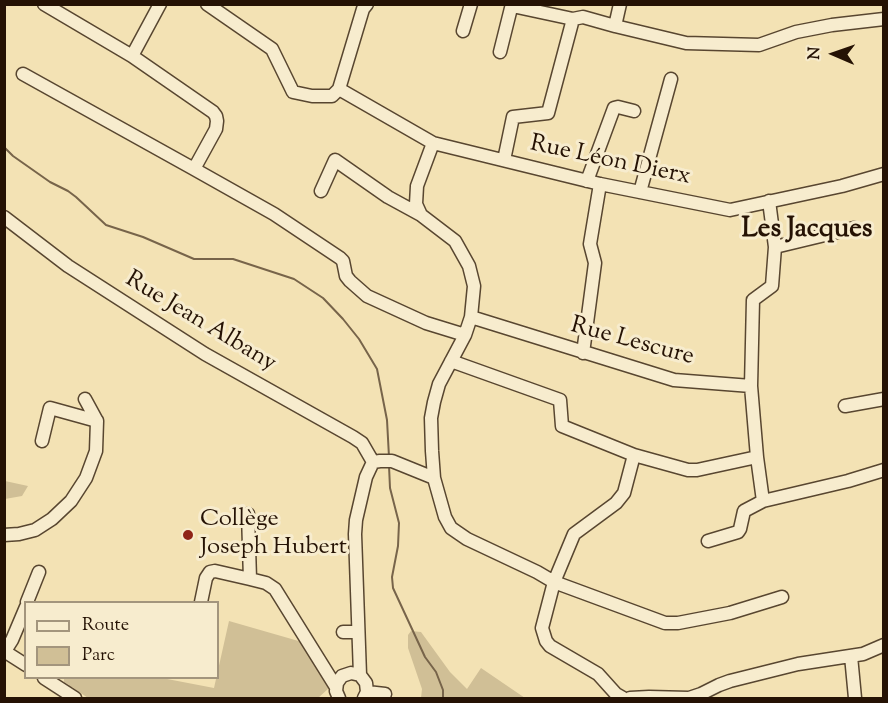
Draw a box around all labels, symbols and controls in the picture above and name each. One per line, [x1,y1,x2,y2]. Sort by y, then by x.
north arrow [804,24,864,84]
text: N [804,47,827,60]
street label: Rue Léon Dierx [527,131,693,193]
district label: Les Jacques [742,215,872,247]
street label: Rue Jean Albany [119,267,281,379]
street label: Rue Lescure [567,313,697,373]
place label: Collège Joseph Hubert [200,507,347,563]
marker: Collège Joseph Hubert [181,528,195,542]
legend [24,601,219,679]
text: Route [82,613,129,639]
text: Parc [82,643,115,669]

